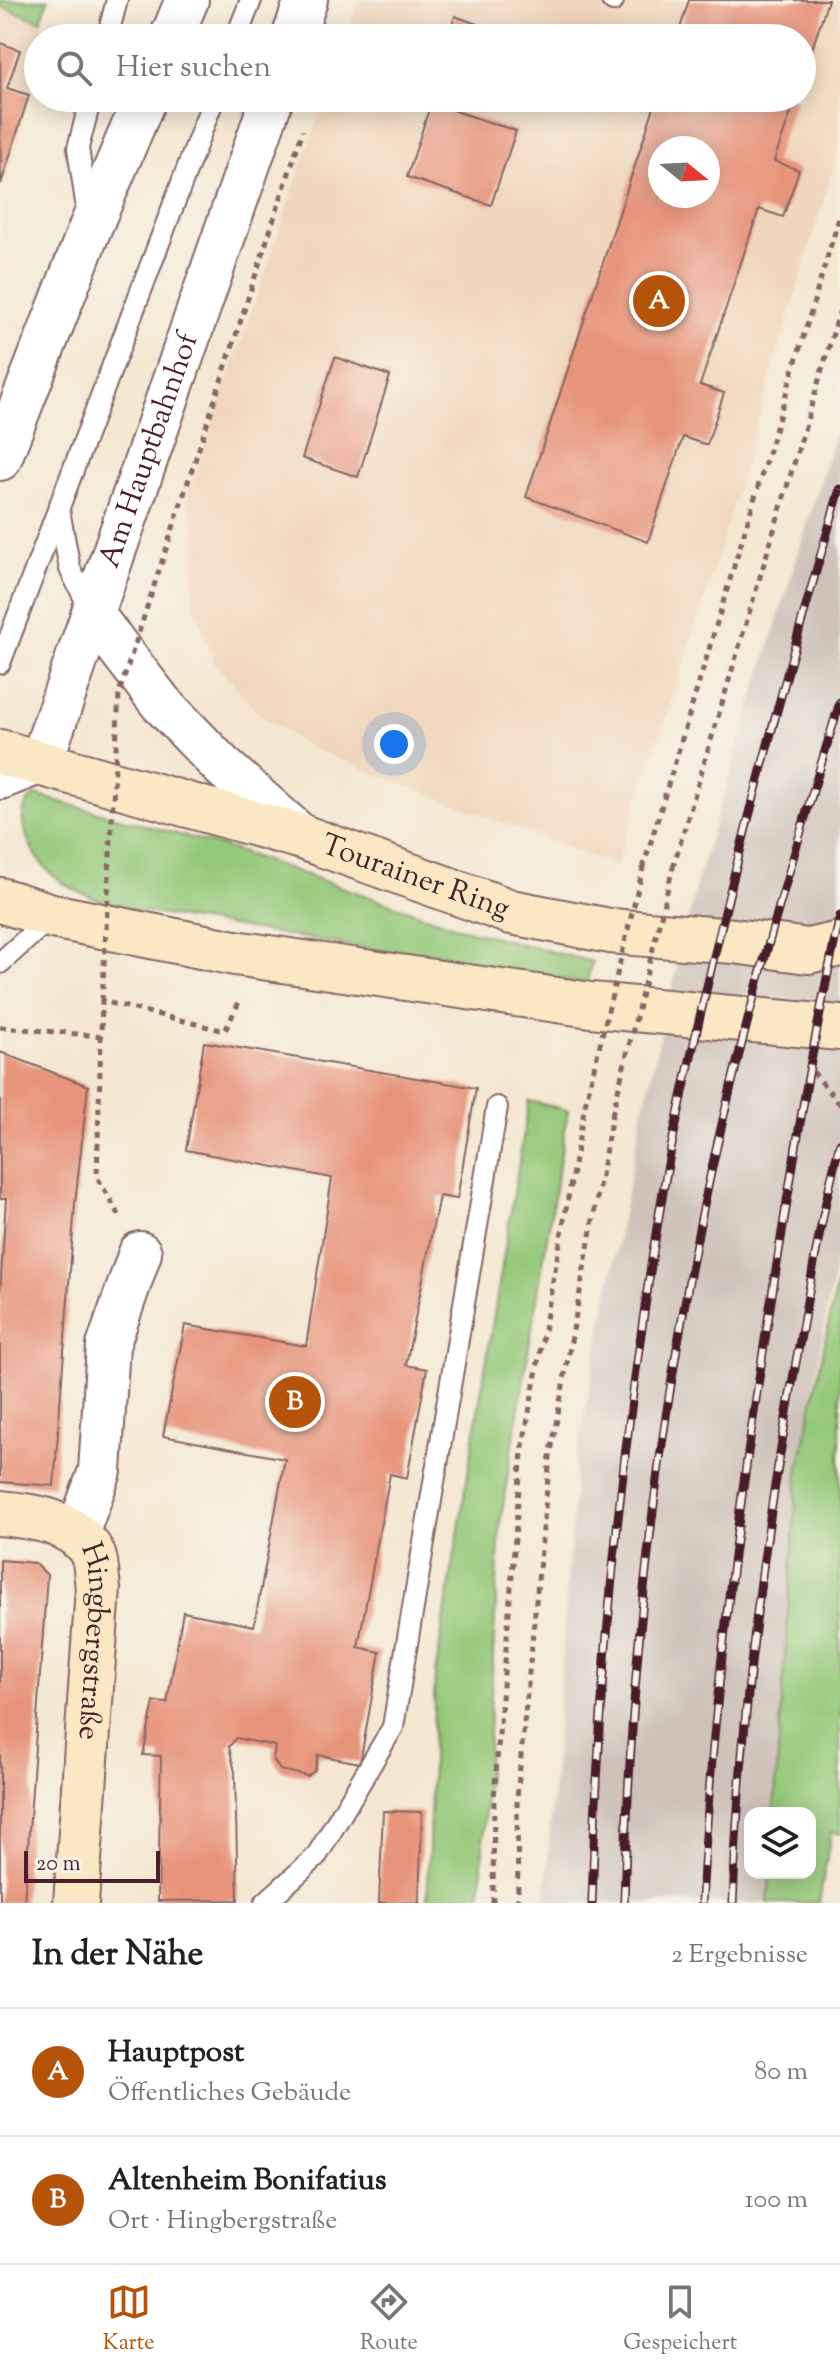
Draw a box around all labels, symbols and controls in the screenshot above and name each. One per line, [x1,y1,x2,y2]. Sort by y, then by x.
search box [24,24,816,112]
icon: search [52,46,96,90]
text: Hier suchen [116,47,271,90]
north arrow [648,136,720,208]
pin: A [633,271,685,331]
street label: Am Hauptbahnhof [89,325,211,574]
your location [374,724,414,764]
street label: Tourainer Ring [315,824,515,931]
pin: B [269,1372,321,1432]
street label: Hingbergstraße [66,1536,120,1742]
map controls [744,1807,816,1879]
button: layers [744,1807,816,1879]
scale bar [24,1847,160,1883]
text: 20 m [36,1849,81,1881]
text: In der Nähe [32,1931,203,1980]
text: 2 Ergebnisse [671,1937,808,1974]
text: Hauptpost [108,2032,244,2075]
text: A [47,2054,69,2091]
text: 80 m [754,2054,808,2091]
text: Öffentliches Gebäude [108,2075,351,2112]
text: Altenheim Bonifatius [108,2160,387,2203]
text: B [50,2182,66,2219]
text: 100 m [745,2182,808,2219]
text: Ort · Hingbergstraße [108,2203,337,2240]
tab: Karte [103,2280,155,2360]
tab: Route [360,2280,418,2360]
tab: Gespeichert [623,2280,737,2360]

